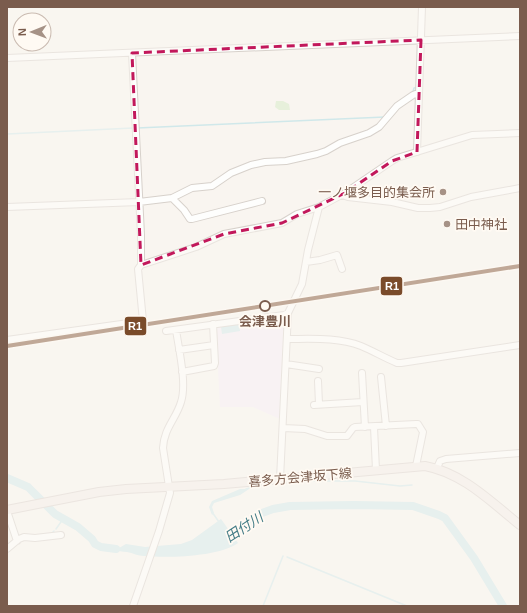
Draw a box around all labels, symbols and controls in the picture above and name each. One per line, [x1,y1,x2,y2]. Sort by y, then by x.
north arrow [12,12,52,52]
text: N [16,28,28,36]
place label: 一ノ堰多目的集会所 [318,185,435,200]
marker: 一ノ堰多目的集会所 [438,187,448,197]
place label: 田中神社 [455,217,507,232]
marker: 田中神社 [442,219,452,229]
line badge: R1 [380,276,403,296]
text: R1 [385,280,399,292]
marker: 会津豊川 [259,300,271,312]
place label: 会津豊川 [239,314,291,329]
line badge: R1 [124,316,147,336]
text: R1 [128,320,142,332]
street label: 喜多方会津坂下線 [248,465,353,490]
water label: 田付川 [222,508,268,545]

